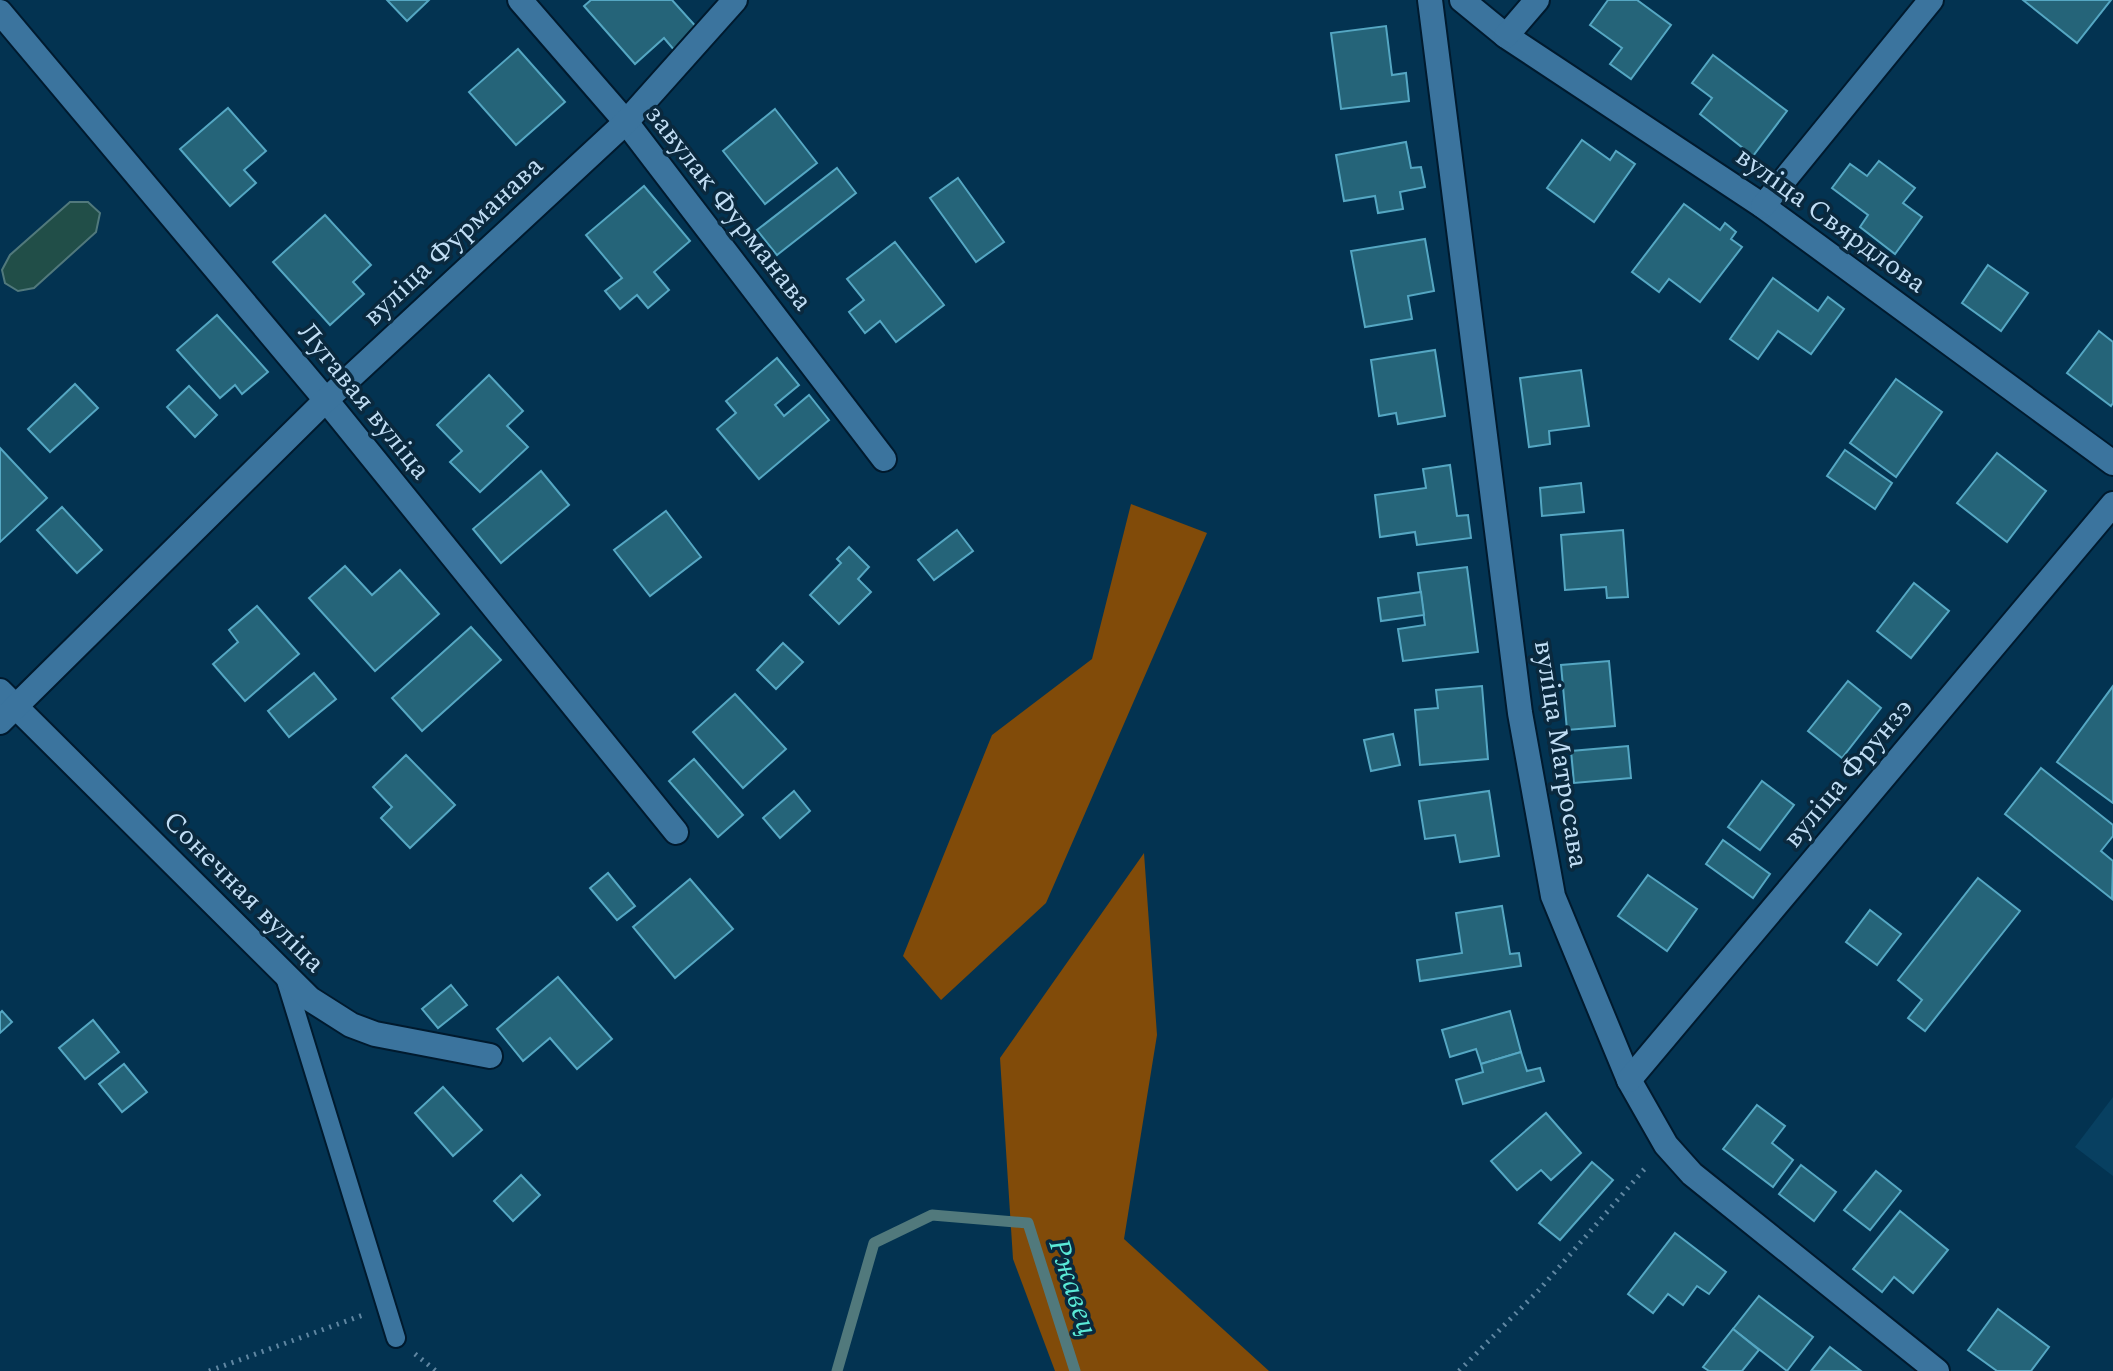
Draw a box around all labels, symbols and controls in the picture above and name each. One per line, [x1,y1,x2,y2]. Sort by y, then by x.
street label: завулак Фурманава [635,96,824,321]
street label: вуліца Свярдлова [1726,136,1936,304]
street label: вуліца Фурманава [353,145,554,337]
street label: Лугавая вуліца [287,313,441,489]
street label: вуліца Матросава [1522,637,1600,871]
street label: вуліца Фрунзэ [1772,688,1924,858]
street label: Сонечная вуліца [153,801,335,983]
water label: Ржавец [1036,1233,1110,1342]

